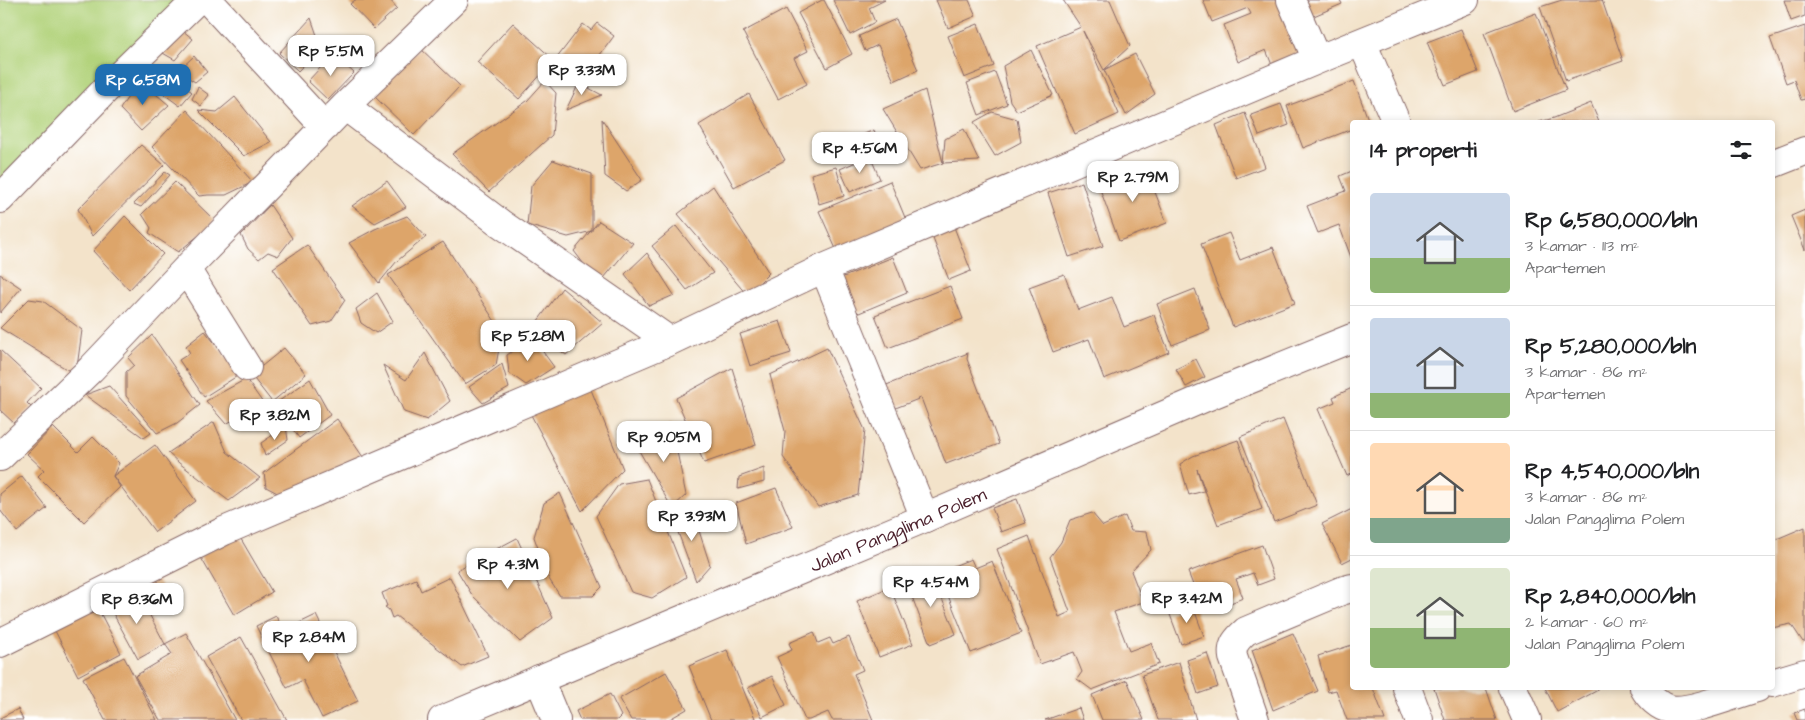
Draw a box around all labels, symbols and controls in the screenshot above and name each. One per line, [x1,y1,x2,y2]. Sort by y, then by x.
pin: Rp 5.5M [285,34,377,77]
text: Rp 5.5M [299,40,363,62]
pin: Rp 3.33M [530,54,634,96]
text: Rp 3.33M [549,59,615,81]
pin: Rp 6.58M [91,64,195,106]
text: Rp 6.58M [106,69,180,91]
pin: Rp 4.56M [808,132,912,174]
text: 14 properti [1370,136,1477,165]
icon: filters [1727,136,1755,164]
text: Rp 4.56M [823,137,897,159]
pin: Rp 2.79M [1081,160,1185,203]
text: Rp 2.79M [1098,166,1168,188]
text: Rp 6,580,000/bln [1525,206,1697,235]
icon: home [1410,213,1470,273]
text: 3 kamar · 113 m² [1525,235,1639,257]
text: Apartemen [1525,257,1605,279]
pin: Rp 5.28M [476,320,580,362]
text: Rp 5.28M [491,325,565,347]
text: Rp 5,280,000/bln [1525,332,1696,361]
icon: home [1410,338,1470,398]
text: 3 kamar · 86 m² [1525,361,1647,383]
text: Apartemen [1525,383,1605,405]
pin: Rp 3.82M [223,398,327,441]
text: Rp 3.82M [240,404,310,426]
pin: Rp 9.05M [612,420,716,463]
text: Rp 9.05M [628,426,700,448]
text: Rp 4,540,000/bln [1525,457,1699,486]
icon: home [1410,463,1470,523]
street label: Jalan Pangglima Polem [806,481,991,580]
text: 3 kamar · 86 m² [1525,486,1647,508]
pin: Rp 3.93M [640,500,744,542]
text: Rp 3.93M [658,505,726,527]
text: Jalan Pangglima Polem [1525,508,1684,530]
pin: Rp 4.3M [462,548,554,590]
text: Rp 4.3M [477,553,539,575]
pin: Rp 4.54M [879,566,983,608]
text: Rp 4.54M [893,571,969,593]
pin: Rp 8.36M [85,582,189,625]
pin: Rp 3.42M [1135,582,1239,624]
text: Rp 2,840,000/bln [1525,582,1696,611]
text: Rp 3.42M [1152,587,1222,609]
text: Rp 8.36M [102,588,172,610]
icon: home [1410,588,1470,648]
text: 2 kamar · 60 m² [1525,611,1648,633]
pin: Rp 2.84M [257,620,361,663]
text: Rp 2.84M [273,626,345,648]
text: Jalan Pangglima Polem [1525,633,1684,655]

